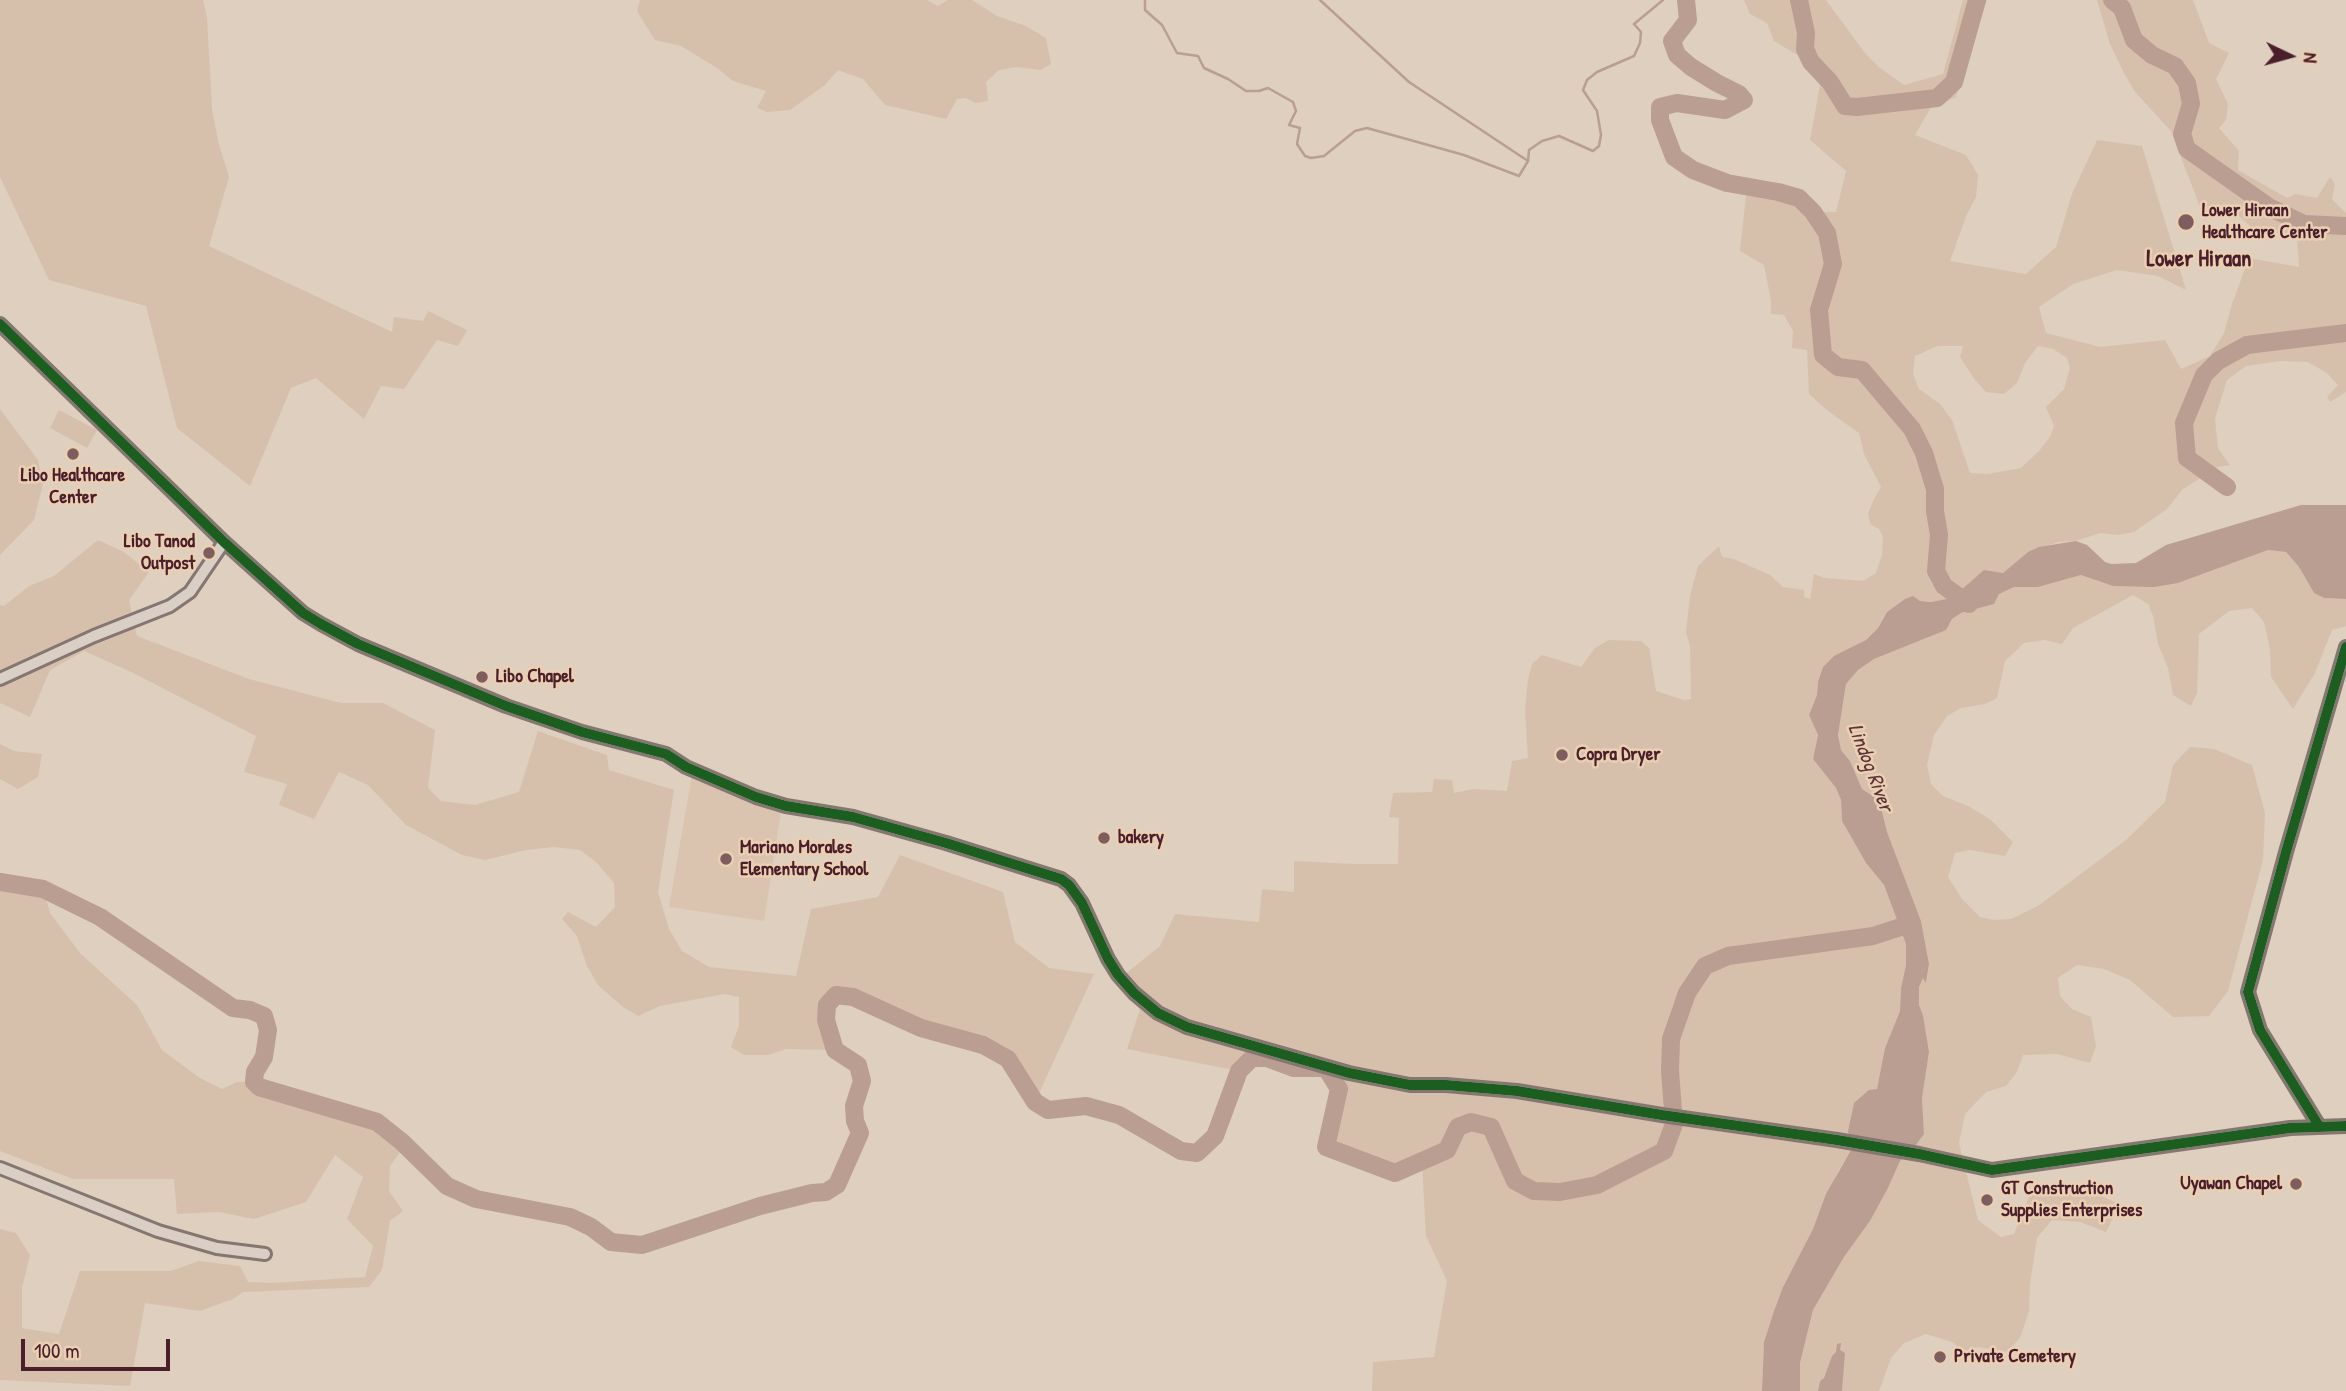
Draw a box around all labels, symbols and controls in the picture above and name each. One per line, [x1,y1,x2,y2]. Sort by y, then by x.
north arrow [2255,21,2325,91]
text: N [2298,52,2324,64]
place label: Lower Hiraan Healthcare Center [2202,200,2328,244]
marker: Lower Hiraan Healthcare Center [2176,212,2196,232]
district label: Lower Hiraan [2147,246,2251,274]
marker: Libo Healthcare Center [65,446,81,462]
place label: Libo Healthcare Center [21,465,125,509]
place label: Libo Tanod Outpost [124,531,195,575]
marker: Libo Tanod Outpost [201,545,217,561]
place label: Libo Chapel [496,666,574,688]
marker: Libo Chapel [474,669,490,685]
water label: Lindog River [1842,721,1898,815]
place label: Copra Dryer [1576,744,1661,766]
marker: Copra Dryer [1554,747,1570,763]
place label: bakery [1118,827,1164,849]
marker: bakery [1096,830,1112,846]
place label: Mariano Morales Elementary School [740,837,868,881]
marker: Mariano Morales Elementary School [718,851,734,867]
place label: Uyawan Chapel [2180,1173,2282,1195]
marker: Uyawan Chapel [2288,1176,2304,1192]
place label: GT Construction Supplies Enterprises [2001,1178,2142,1222]
marker: GT Construction Supplies Enterprises [1979,1192,1995,1208]
scale bar [24,1324,173,1368]
text: 100 m [34,1336,80,1365]
place label: Private Cemetery [1954,1346,2076,1368]
marker: Private Cemetery [1932,1349,1948,1365]

